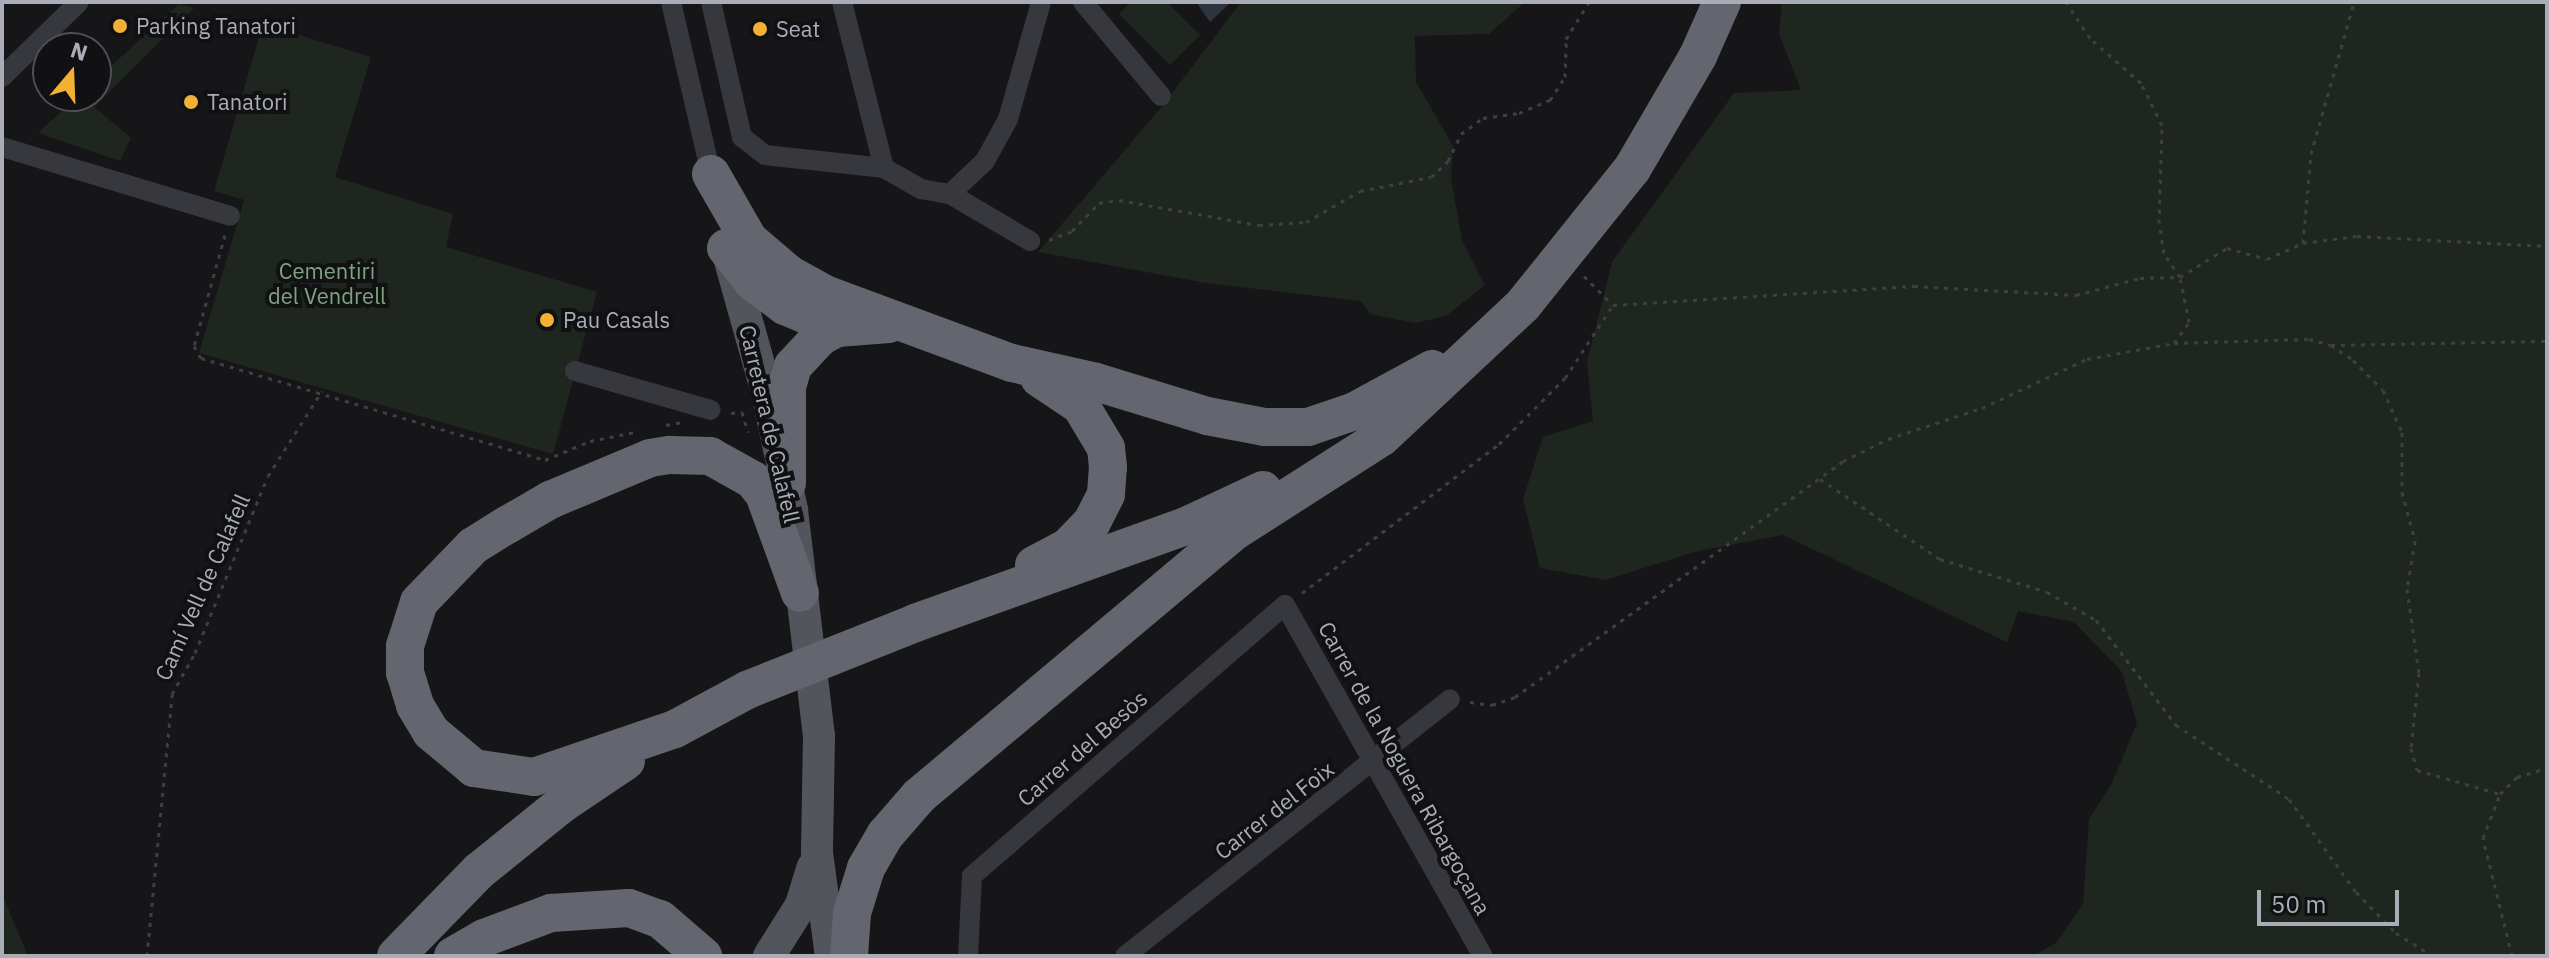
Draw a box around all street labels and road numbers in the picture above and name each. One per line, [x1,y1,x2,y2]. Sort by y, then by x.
street label: Carretera de Calafell [734,322,806,526]
street label: Camí Vell de Calafell [149,490,255,684]
street label: Carrer de la Noguera Ribargoçana [1313,617,1497,919]
street label: Carrer del Besòs [1012,685,1152,811]
street label: Carrer del Foix [1209,755,1339,865]

